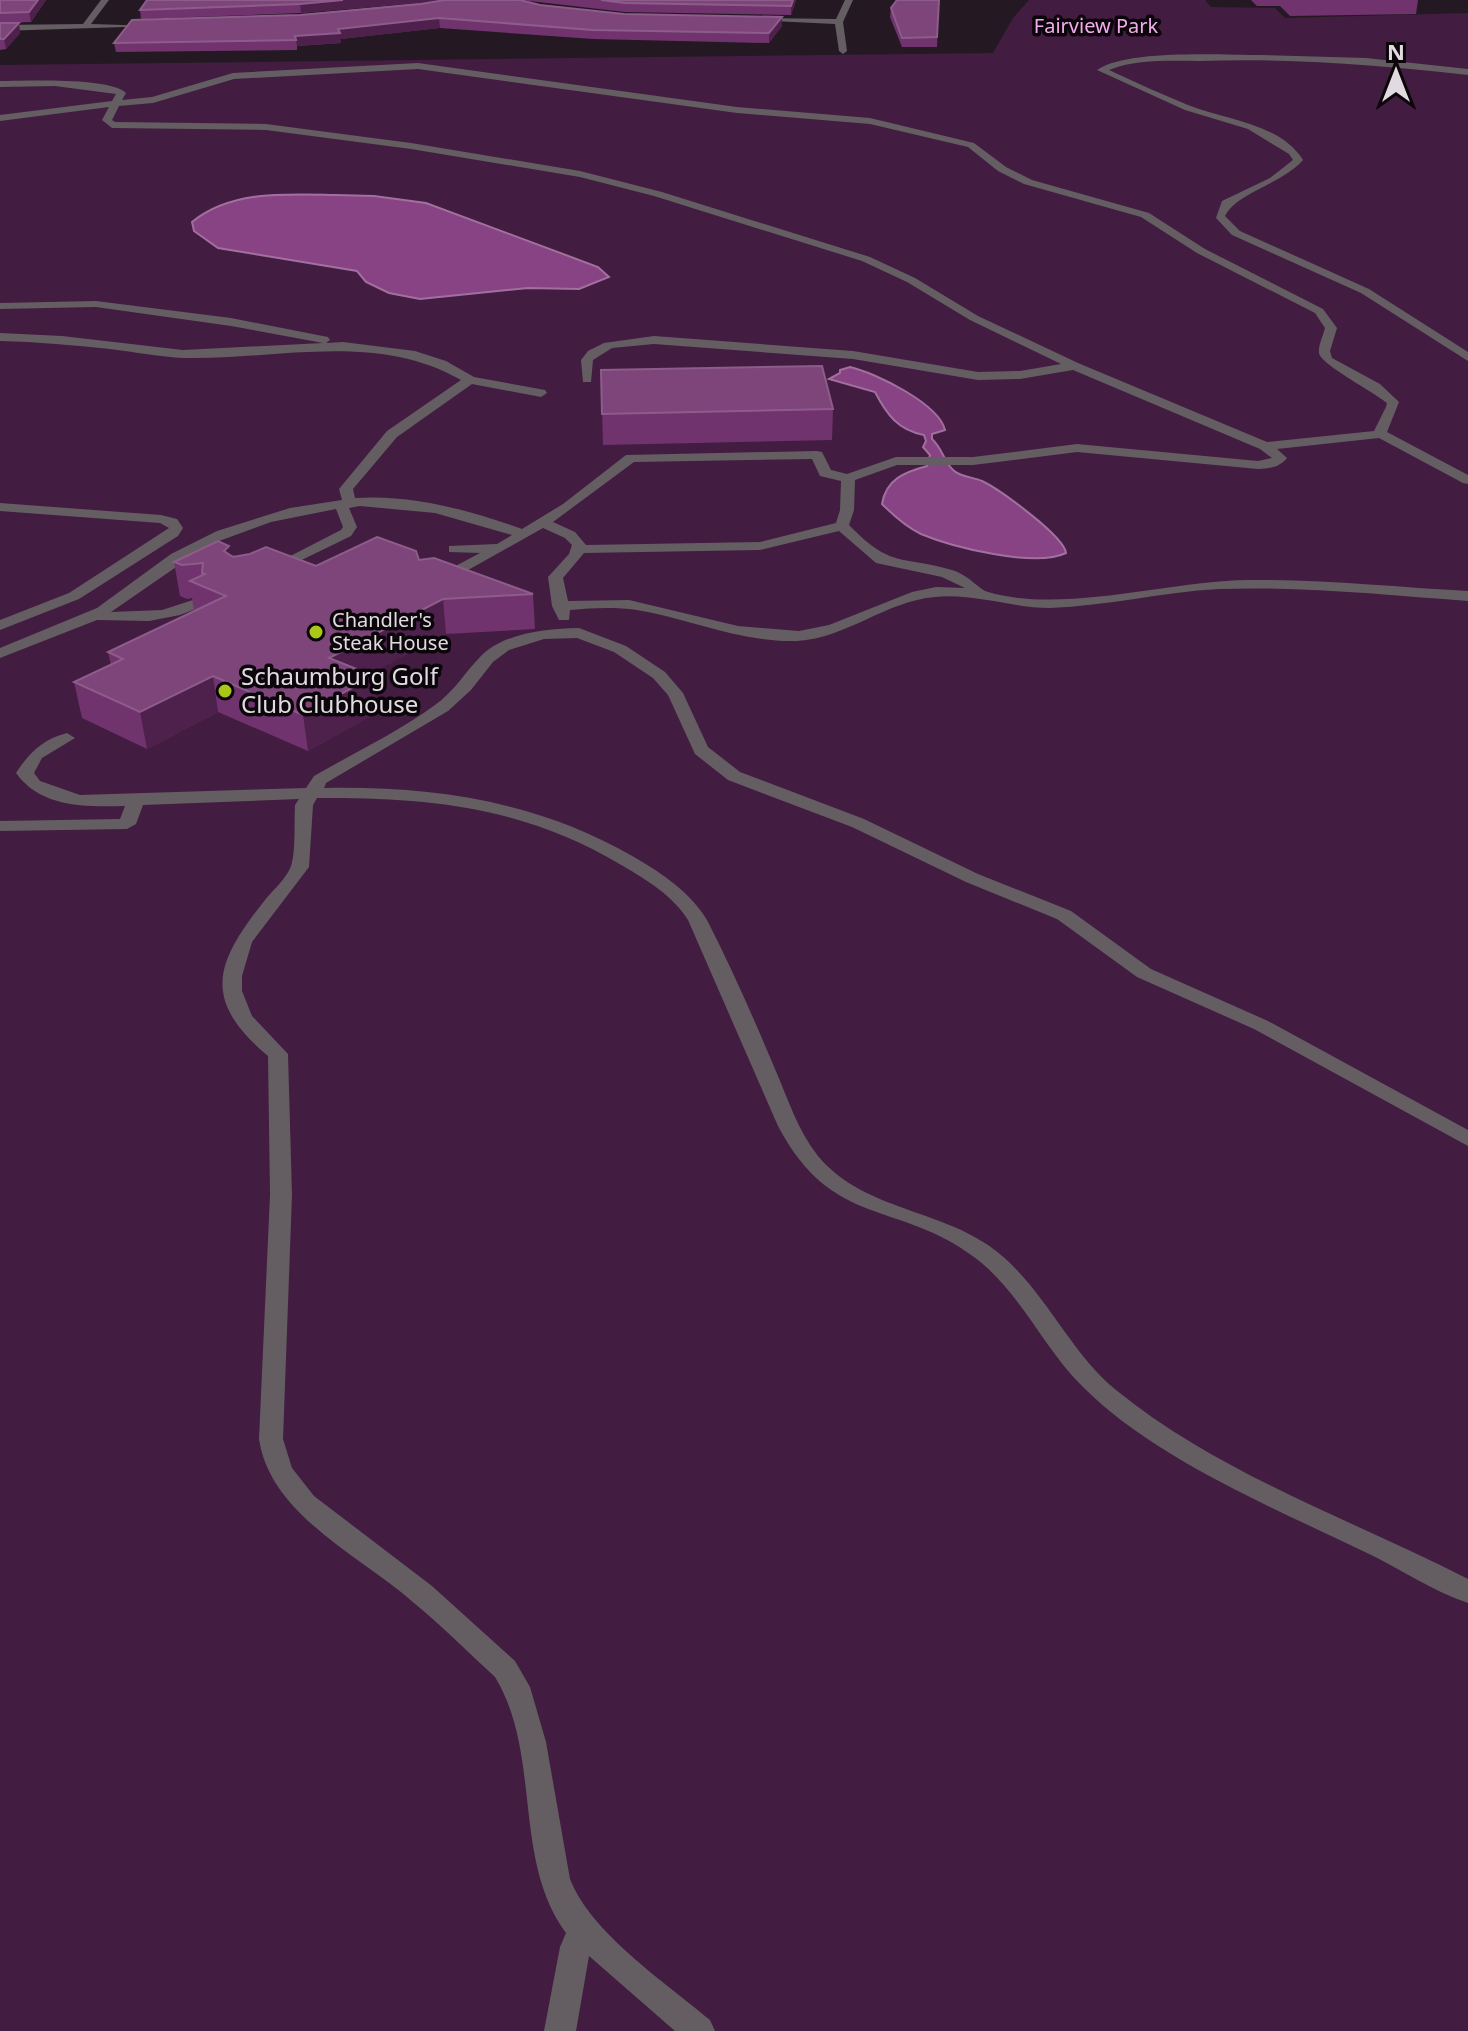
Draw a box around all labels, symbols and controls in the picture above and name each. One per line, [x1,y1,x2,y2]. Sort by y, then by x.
park label: Fairview Park [1034,12,1159,39]
north arrow [1356,32,1436,112]
text: N [1387,36,1405,66]
place label: Chandler's Steak House [332,606,449,656]
marker: Chandler's Steak House [307,623,325,641]
place label: Schaumburg Golf Club Clubhouse [241,659,440,720]
marker: Schaumburg Golf Club Clubhouse [216,682,234,700]

